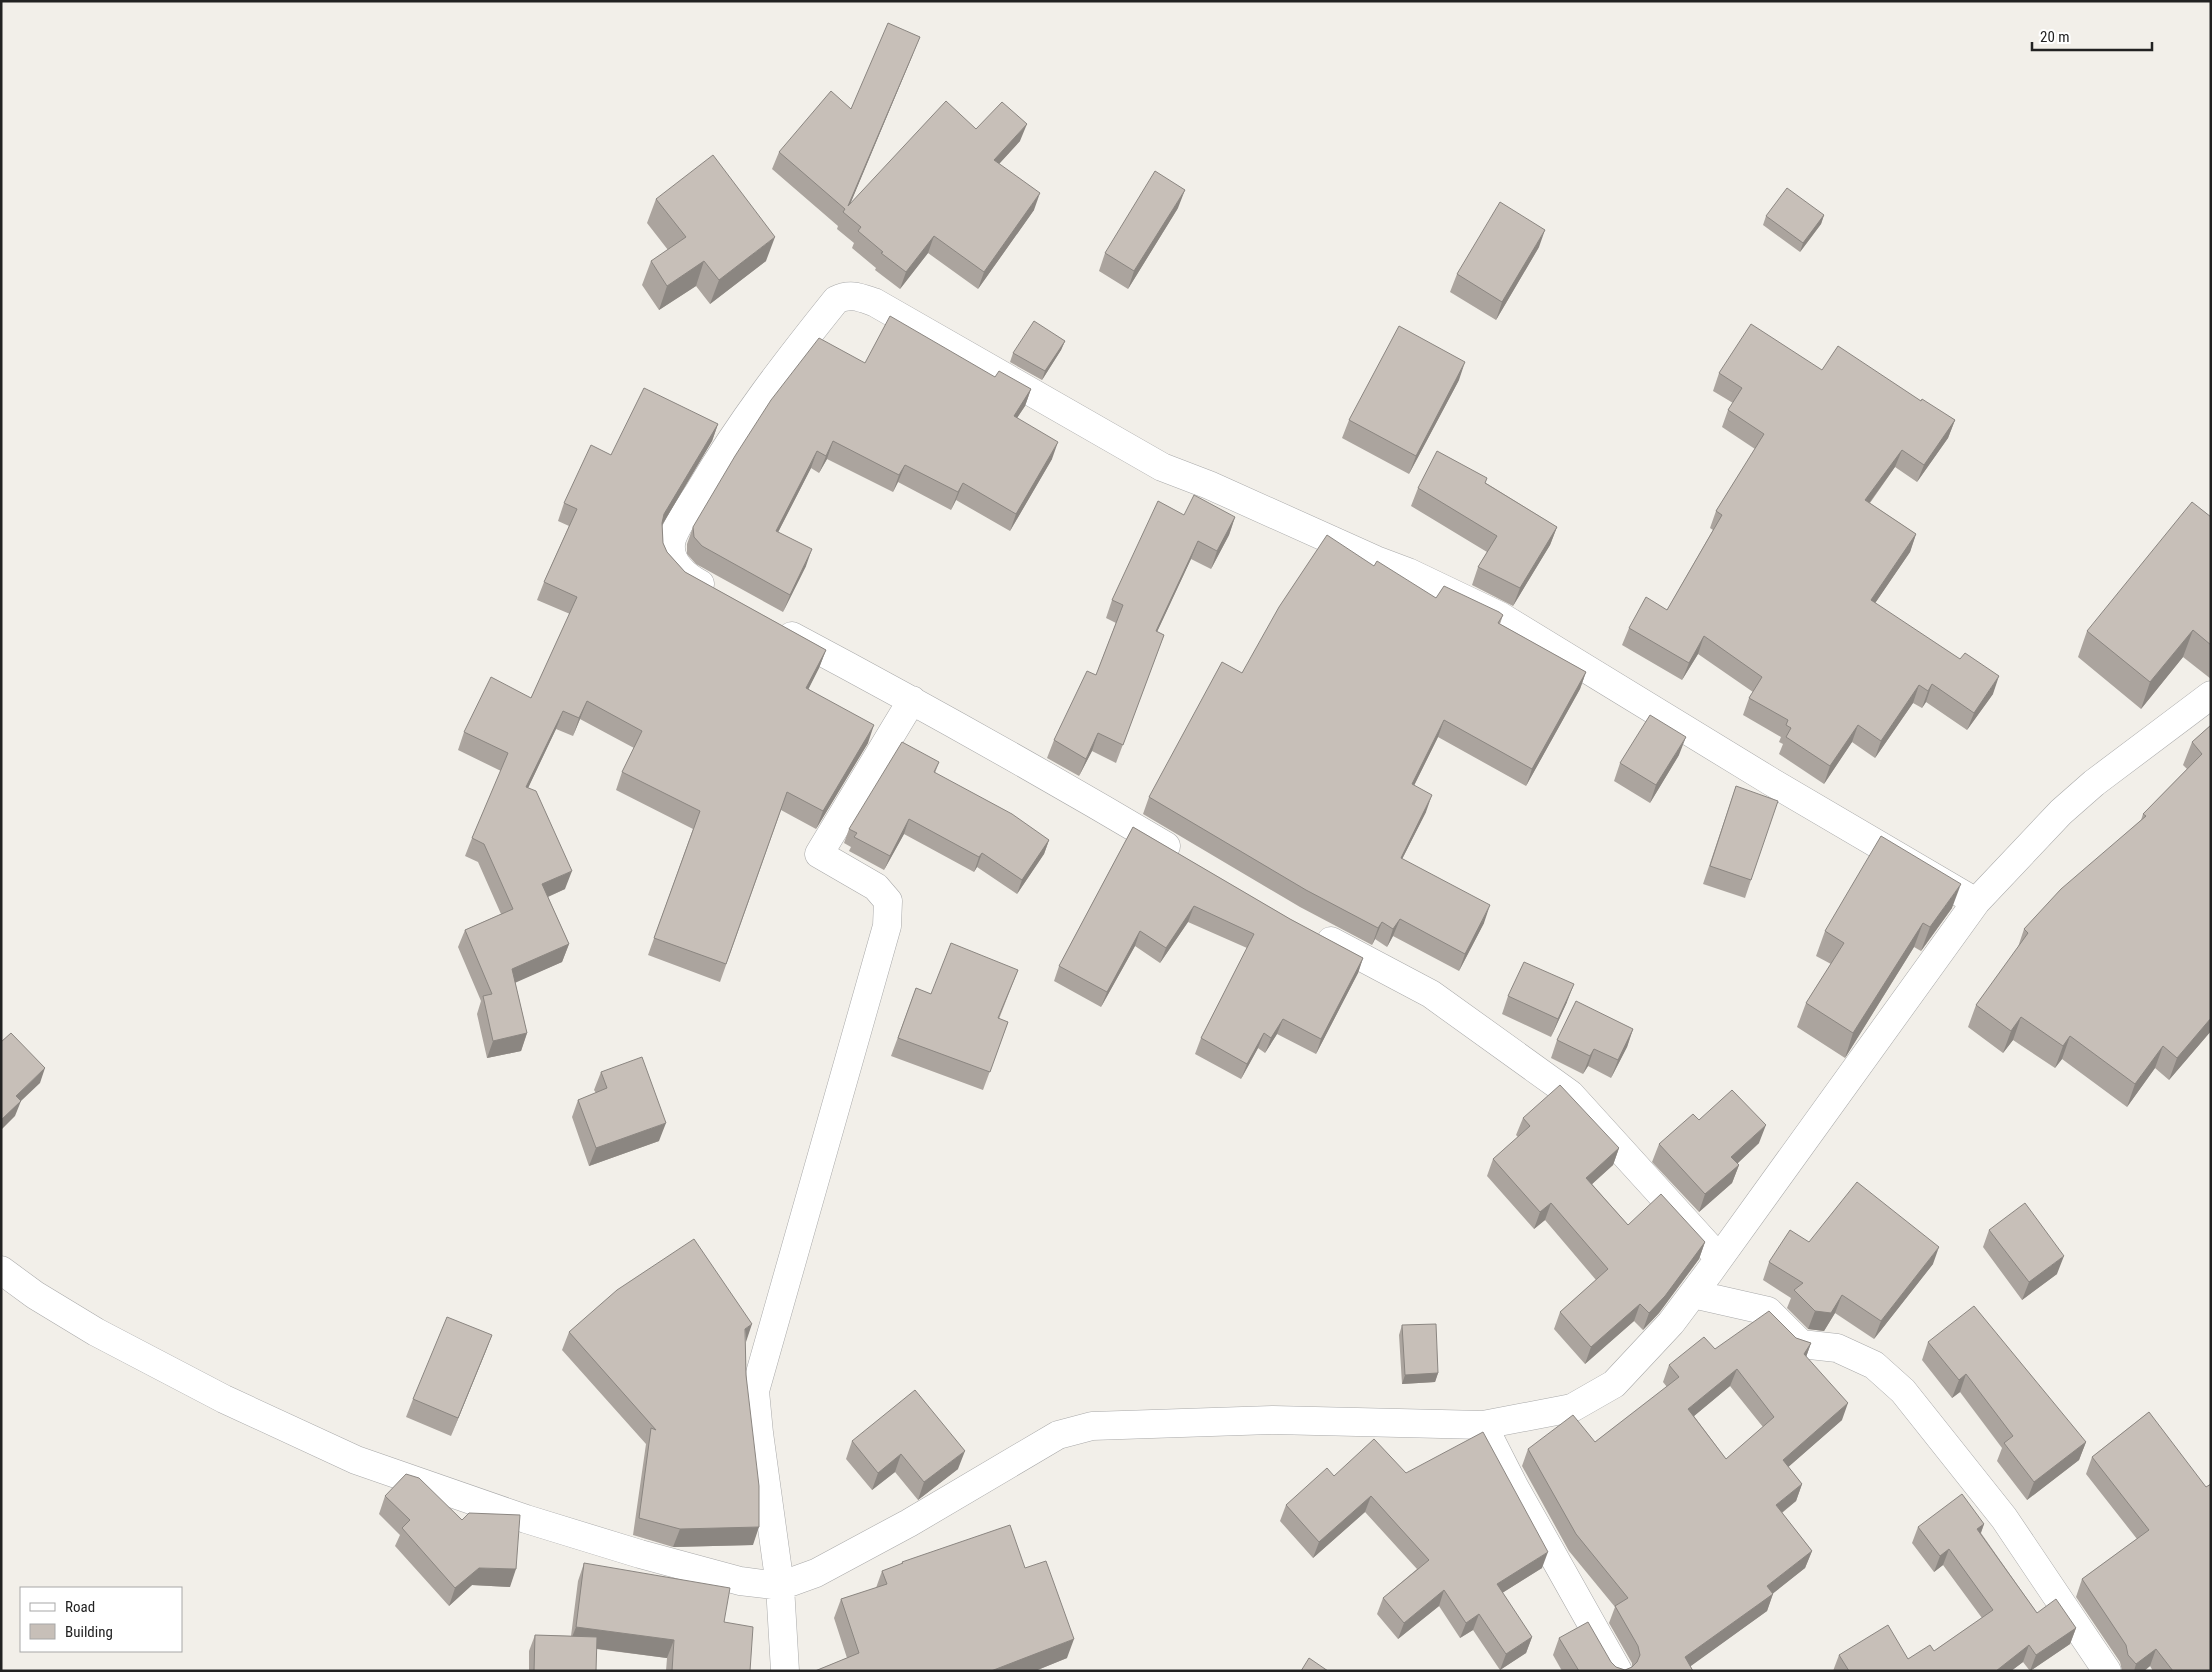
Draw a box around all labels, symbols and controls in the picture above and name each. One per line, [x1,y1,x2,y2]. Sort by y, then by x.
scale bar [2032,20,2152,52]
text: 20 m [2040,28,2070,46]
legend [20,1587,182,1652]
text: Road [65,1598,95,1616]
text: Building [65,1623,113,1641]

